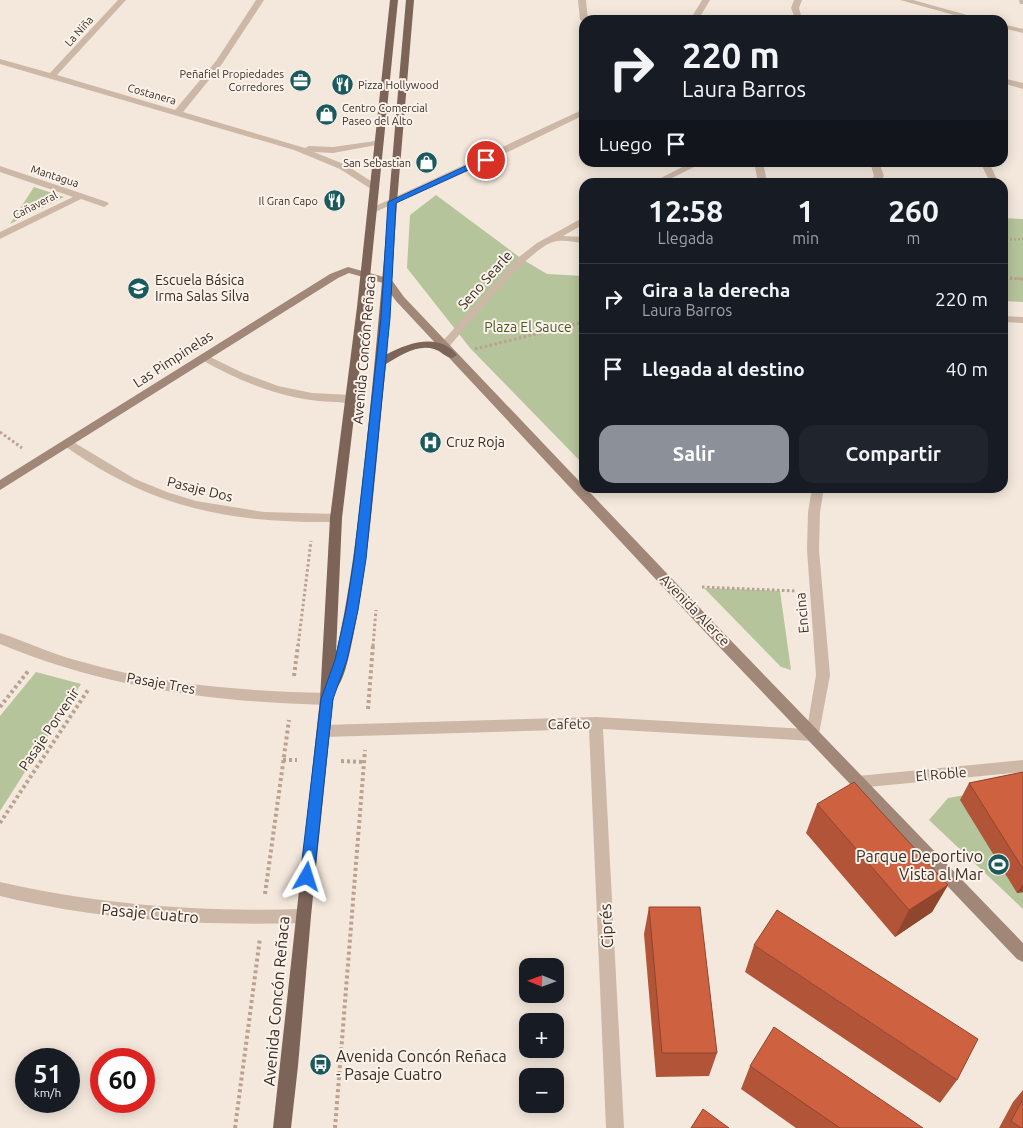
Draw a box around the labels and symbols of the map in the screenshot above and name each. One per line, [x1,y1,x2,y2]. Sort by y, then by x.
street label: La Niña [62,14,96,48]
place label: Peñafiel Propiedades Corredores [180,68,284,93]
office icon: Peñafiel Propiedades Corredores [288,68,312,92]
restaurant icon: Pizza Hollywood [330,73,354,97]
place label: Pizza Hollywood [358,79,439,91]
street label: Costanera [126,81,178,107]
shop icon: Centro Comercial Paseo del Alto [314,102,338,126]
place label: Centro Comercial Paseo del Alto [342,102,428,127]
pin [465,139,507,181]
shop icon: San Sebastian [415,151,439,175]
place label: San Sebastian [343,157,411,169]
street label: Mantagua [30,163,80,189]
street label: Cañaveral [11,189,59,221]
restaurant icon: Il Gran Capo [322,189,346,213]
place label: Il Gran Capo [259,195,318,207]
street label: Seno Searle [454,247,516,313]
place label: Escuela Básica Irma Salas Silva [155,272,250,304]
street label: Avenida Concón Reñaca [350,275,378,425]
school or university icon: Escuela Básica Irma Salas Silva [127,276,151,300]
park label: Plaza El Sauce [484,319,572,335]
street label: Las Pimpinelas [130,327,216,391]
hospital icon: Cruz Roja [418,430,442,454]
place label: Cruz Roja [446,434,505,450]
street label: Pasaje Dos [165,473,235,505]
street label: Avenida Alerce [657,571,733,649]
street label: Encina [792,592,812,634]
street label: Pasaje Tres [125,669,197,697]
street label: Pasaje Porvenir [15,684,83,773]
street label: Cafeto [548,716,590,732]
street label: El Roble [915,764,967,784]
place label: Parque Deportivo Vista al Mar [856,847,983,883]
position arrow [280,850,332,902]
sports icon: Parque Deportivo Vista al Mar [987,853,1011,877]
street label: Pasaje Cuatro [100,900,200,926]
street label: Ciprés [596,903,616,949]
street label: Avenida Concón Reñaca [260,915,292,1087]
north arrow [519,958,564,1002]
place label: Avenida Concón Reñaca - Pasaje Cuatro [336,1047,507,1083]
speed limit sign: 60 [90,1048,155,1113]
bus stop icon: Avenida Concón Reñaca - Pasaje Cuatro [308,1053,332,1077]

